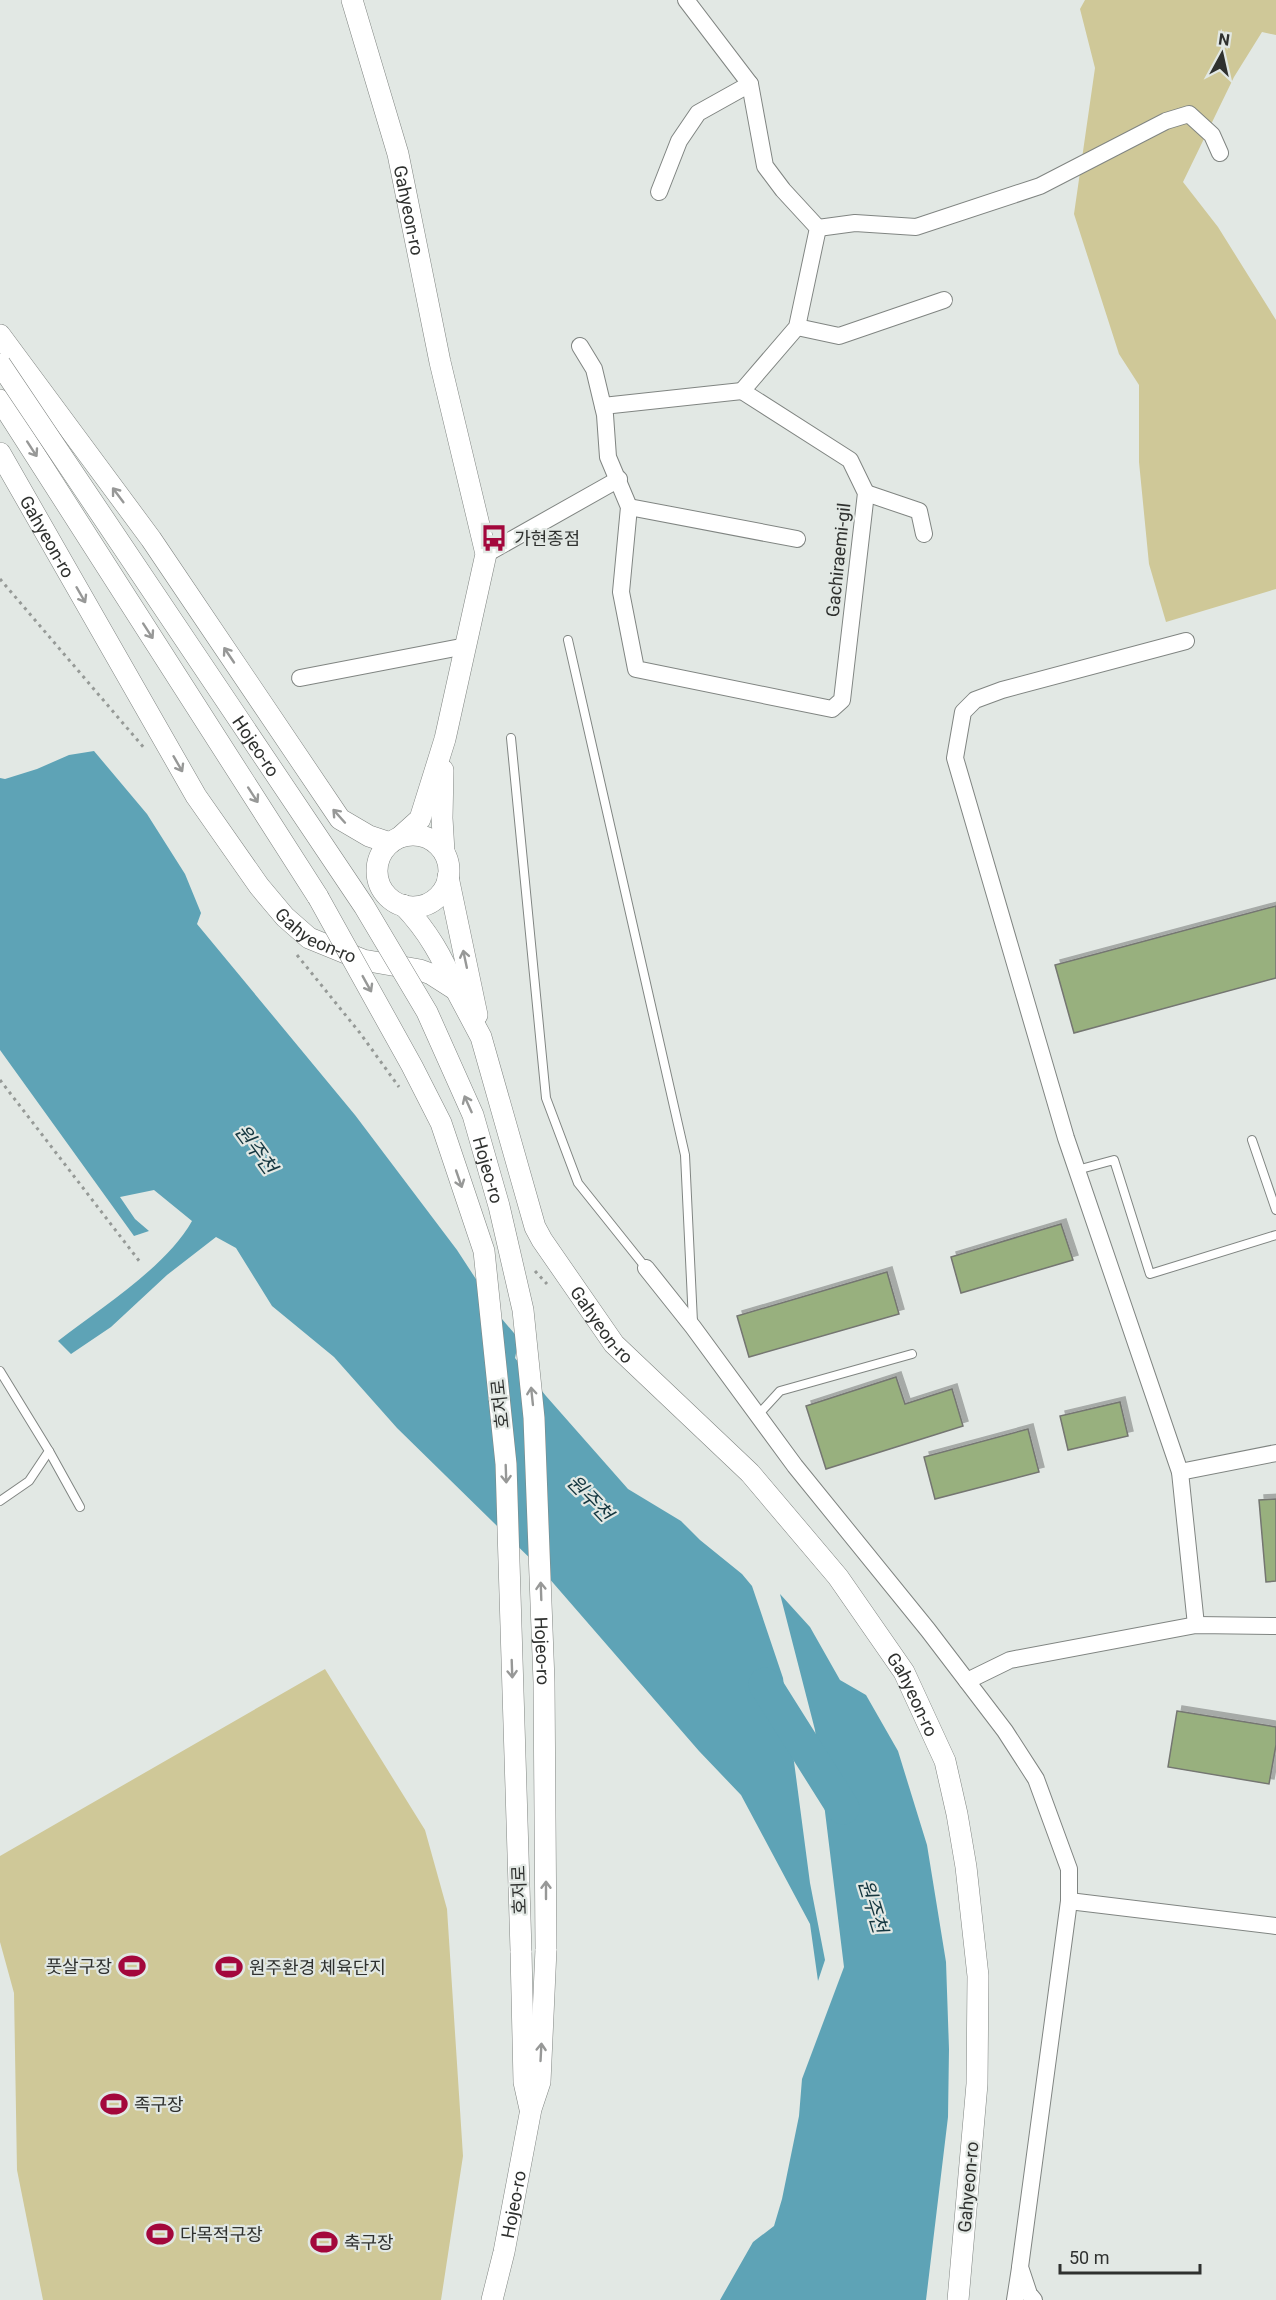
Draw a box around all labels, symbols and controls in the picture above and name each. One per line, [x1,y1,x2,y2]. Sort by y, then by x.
north arrow [1192,24,1252,84]
text: N [1217,29,1231,50]
street label: Gahyeon-ro [390,163,429,257]
one-way arrow [26,440,38,457]
one-way arrow [112,487,125,503]
street label: Gahyeon-ro [16,491,79,581]
street label: Gachiraemi-gil [822,502,854,618]
bus stop icon: 가현종점 [479,523,509,553]
place label: 가현종점 [514,528,580,549]
one-way arrow [75,586,87,603]
one-way arrow [142,622,154,639]
one-way arrow [223,647,235,664]
street label: Hojeo-ro [229,712,284,780]
one-way arrow [172,755,184,772]
one-way arrow [247,786,259,803]
one-way arrow [332,809,346,824]
street label: Gahyeon-ro [271,903,360,967]
one-way arrow [459,949,470,969]
one-way arrow [362,975,373,993]
one-way arrow [462,1095,474,1113]
water label: 원주천 [230,1120,283,1180]
street label: Hojeo-ro [469,1134,508,1206]
one-way arrow [455,1169,466,1188]
street label: Gahyeon-ro [566,1282,638,1367]
street label: 호저로 [487,1378,513,1430]
one-way arrow [526,1386,537,1406]
one-way arrow [501,1463,512,1483]
water label: 원주천 [562,1470,620,1528]
one-way arrow [536,1581,547,1601]
street label: Hojeo-ro [531,1616,555,1685]
street label: Gahyeon-ro [883,1648,943,1739]
one-way arrow [507,1658,518,1678]
street label: 호저로 [508,1865,530,1915]
water label: 원주천 [853,1876,893,1938]
one-way arrow [540,1881,552,1901]
sports icon: 풋살구장 [117,1951,147,1981]
sports icon: 원주환경 체육단지 [214,1952,244,1982]
place label: 풋살구장 [46,1956,112,1977]
place label: 원주환경 체육단지 [249,1957,386,1978]
one-way arrow [536,2043,547,2063]
sports icon: 족구장 [99,2089,129,2119]
place label: 족구장 [134,2094,184,2115]
street label: Gahyeon-ro [954,2141,982,2233]
street label: Hojeo-ro [496,2169,530,2240]
sports icon: 다목적구장 [145,2219,175,2249]
place label: 다목적구장 [180,2224,263,2245]
sports icon: 축구장 [309,2227,339,2257]
place label: 축구장 [344,2232,394,2253]
scale bar [1060,2237,1200,2275]
text: 50 m [1069,2247,1109,2268]

